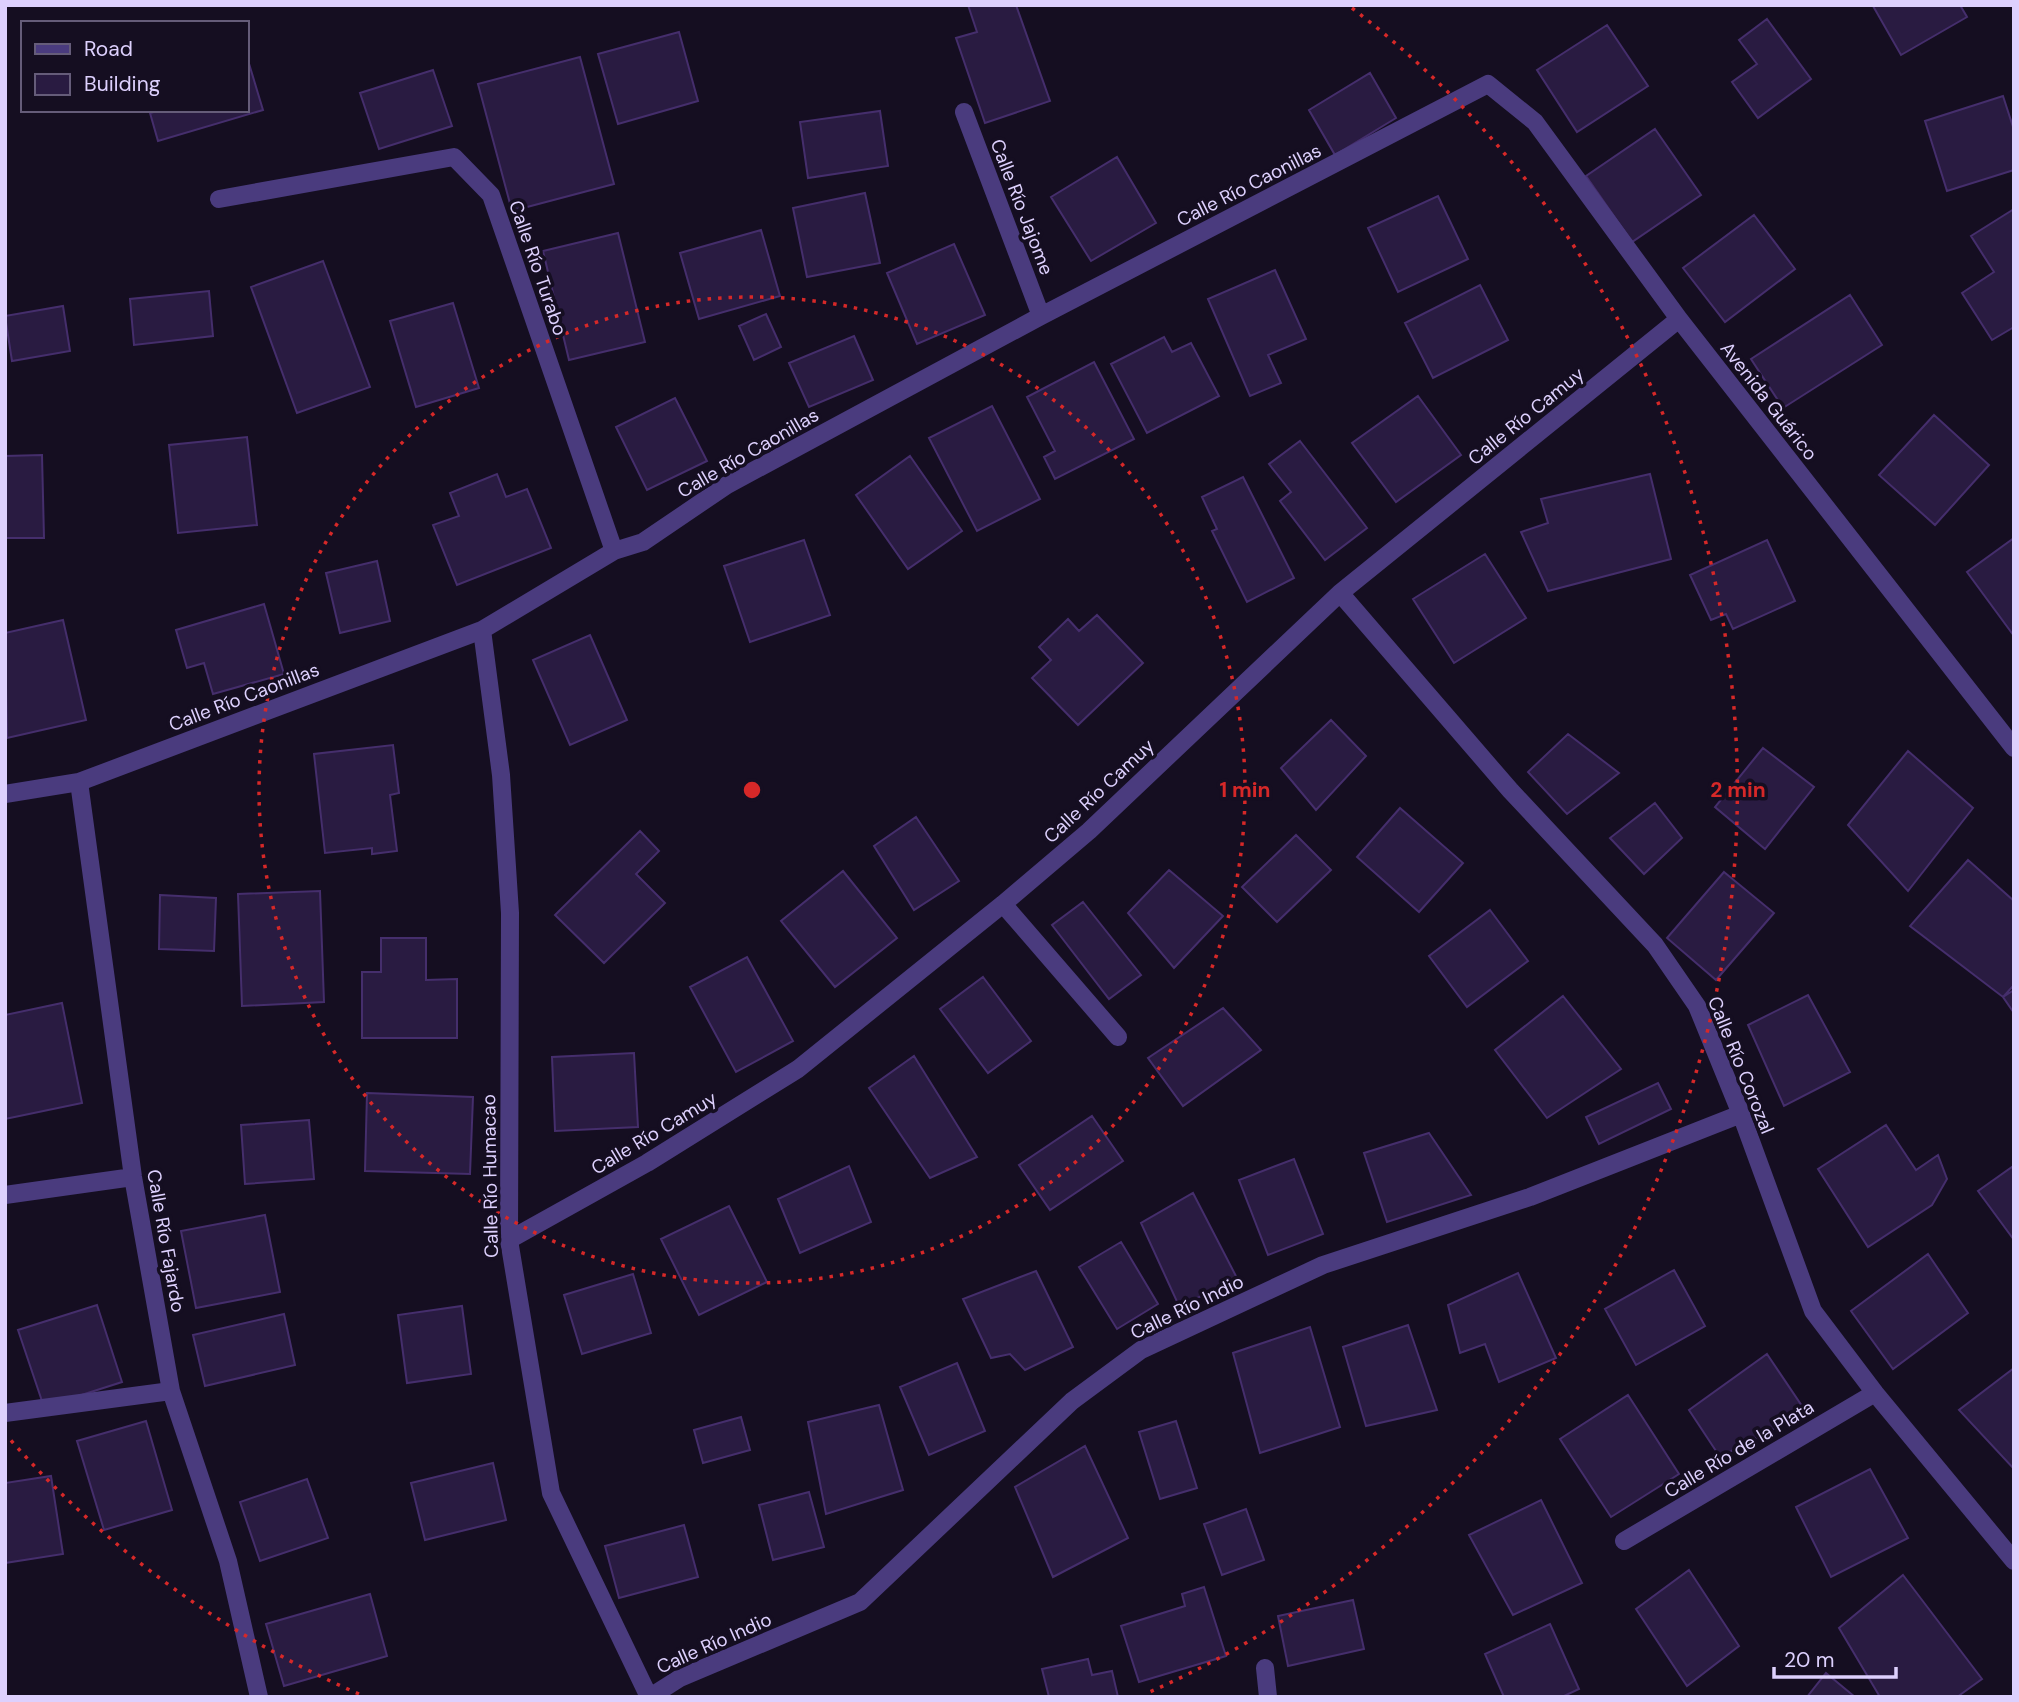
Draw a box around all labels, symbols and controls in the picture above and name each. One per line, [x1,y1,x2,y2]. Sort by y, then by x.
legend [21,21,248,112]
text: Road [84,35,133,63]
text: Building [84,70,161,98]
street label: Calle Río Jajome [985,135,1059,279]
street label: Calle Río Caonillas [1172,138,1326,232]
street label: Calle Río Turabo [503,197,573,339]
street label: Avenida Guárico [1715,337,1823,465]
street label: Calle Río Camuy [1463,361,1590,471]
street label: Calle Río Caonillas [673,402,823,504]
street label: Calle Río Caonillas [165,657,323,737]
street label: Calle Río Camuy [1038,733,1160,849]
text: 1 min [1219,776,1271,804]
text: 2 min [1710,776,1766,804]
centre of rings [740,778,764,802]
street label: Calle Río Corozal [1702,993,1780,1137]
street label: Calle Río Camuy [587,1085,722,1180]
street label: Calle Río Humacao [476,1094,504,1258]
street label: Calle Río Fajardo [141,1168,191,1314]
street label: Calle Río Indio [1126,1269,1248,1345]
street label: Calle Río de la Plata [1659,1394,1819,1504]
street label: Calle Río Indio [653,1607,775,1679]
scale bar [1774,1636,1896,1680]
text: 20 m [1784,1646,1835,1674]

